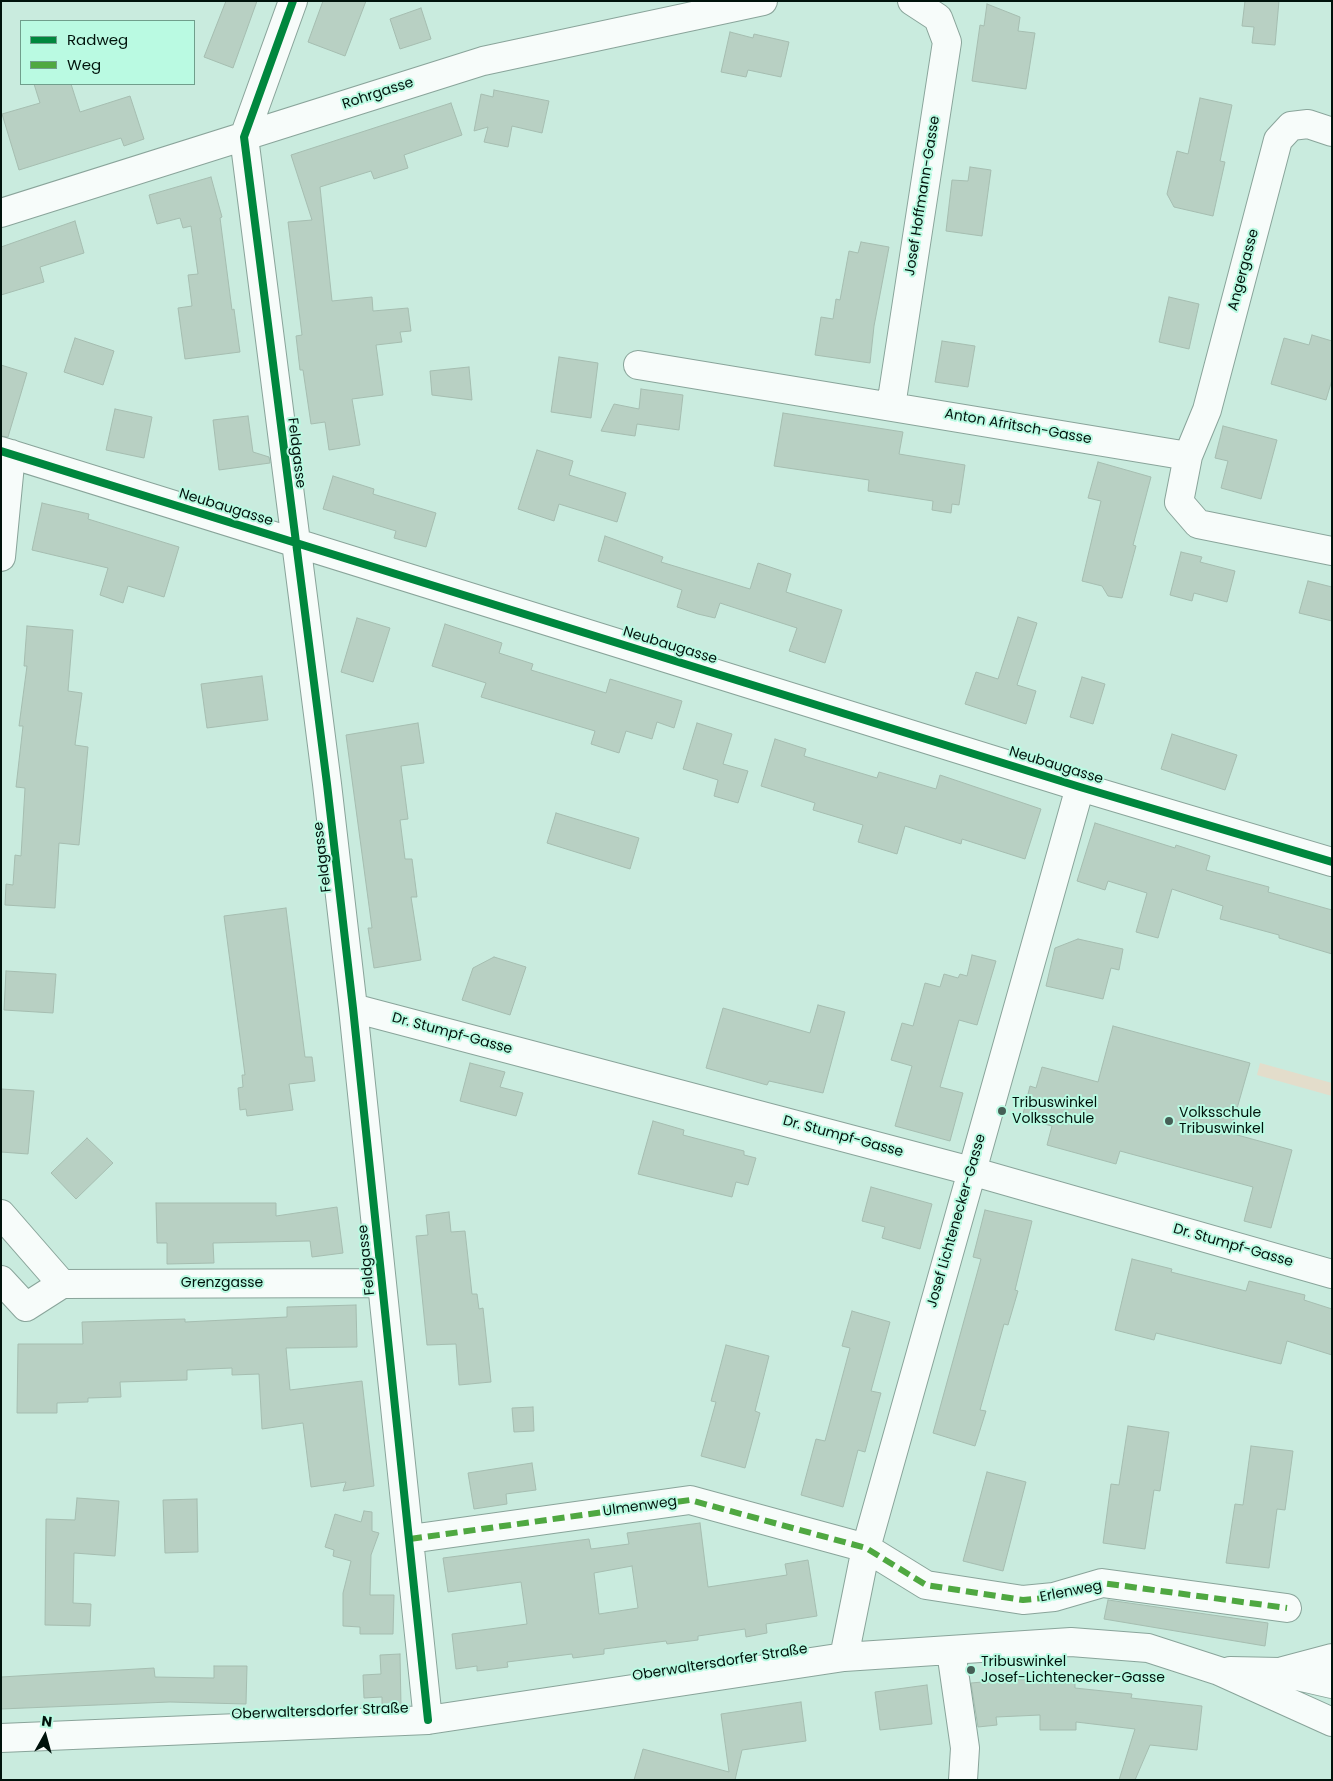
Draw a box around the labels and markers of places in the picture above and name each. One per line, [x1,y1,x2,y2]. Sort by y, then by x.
place label: Tribuswinkel Volksschule [1012,1095,1097,1128]
marker: Tribuswinkel Volksschule [996,1105,1008,1117]
place label: Volksschule Tribuswinkel [1179,1105,1264,1138]
marker: Volksschule Tribuswinkel [1163,1115,1175,1127]
place label: Tribuswinkel Josef-Lichtenecker-Gasse [981,1654,1165,1686]
marker: Tribuswinkel Josef-Lichtenecker-Gasse [965,1664,977,1676]

